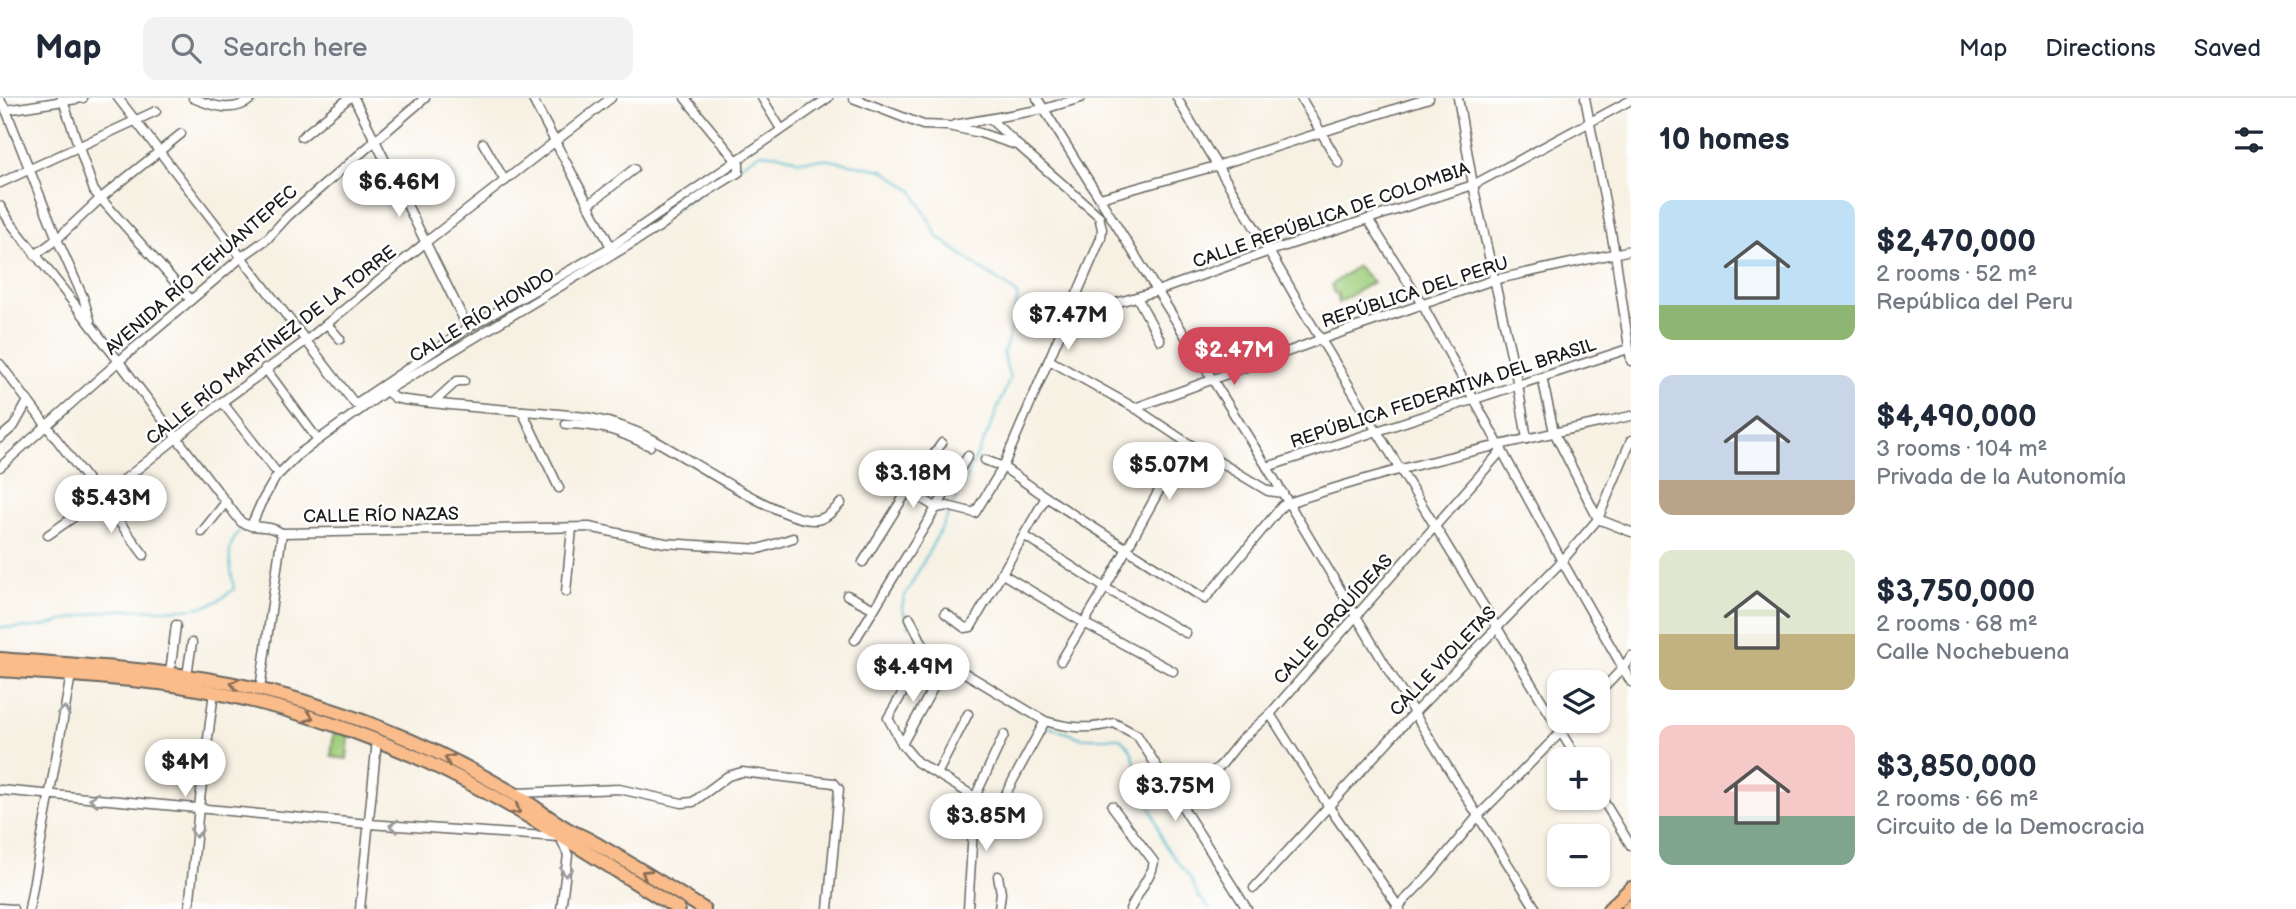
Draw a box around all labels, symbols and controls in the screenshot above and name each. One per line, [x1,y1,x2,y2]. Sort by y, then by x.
search box [143,17,633,80]
text: Map [35,28,101,68]
icon: search [167,29,205,67]
text: Search here [223,33,367,64]
text: Map [1959,34,2007,63]
text: Directions [2045,34,2156,63]
text: Saved [2194,34,2261,63]
icon: filters [2230,121,2268,159]
text: 10 homes [1659,122,1790,158]
street label: CALLE REPÚBLICA DE COLOMBIA [1189,156,1472,273]
pin: $6.46M [342,159,456,219]
text: $6.46M [358,168,440,196]
street label: AVENIDA RÍO TEHUANTEPEC [100,179,302,360]
text: $2,470,000 [1876,224,2036,260]
icon: home [1715,228,1799,312]
street label: CALLE RÍO MARTÍNEZ DE LA TORRE [141,240,401,450]
street label: REPÚBLICA DEL PERU [1319,250,1511,333]
text: 2 rooms · 52 m² [1876,260,2037,288]
street label: CALLE RÍO HONDO [405,262,558,367]
text: República del Peru [1876,288,2073,316]
pin: $7.47M [1011,292,1125,352]
text: $7.47M [1029,301,1107,329]
pin: $2.47M [1177,328,1291,387]
street label: REPÚBLICA FEDERATIVA DEL BRASIL [1287,332,1599,453]
text: $2.47M [1194,336,1274,364]
text: $4,490,000 [1876,399,2037,435]
icon: home [1715,403,1799,487]
text: 3 rooms · 104 m² [1876,435,2047,463]
pin: $5.07M [1112,442,1226,502]
pin: $3.18M [856,450,970,510]
text: $5.07M [1129,451,1209,479]
text: $3.18M [875,459,951,487]
text: Privada de la Autonomía [1876,463,2126,491]
pin: $5.43M [54,476,168,535]
text: $5.43M [71,484,151,512]
street label: CALLE RÍO NAZAS [303,502,459,527]
street label: CALLE ORQUÍDEAS [1268,549,1397,689]
text: $3,750,000 [1876,574,2035,610]
icon: home [1715,578,1799,662]
street label: CALLE VIOLETAS [1386,602,1501,721]
text: 2 rooms · 68 m² [1876,610,2038,638]
text: Calle Nochebuena [1876,638,2069,666]
pin: $4.49M [856,644,970,704]
text: $4.49M [873,653,953,681]
map controls [1547,670,1610,887]
button: layers [1547,670,1610,733]
one-way arrow [229,678,241,693]
one-way arrow [56,705,71,717]
one-way arrow [302,709,314,723]
pin: $4M [151,740,219,799]
button: + [1547,747,1610,810]
text: $4M [161,748,209,776]
text: $3,850,000 [1876,749,2037,785]
icon: home [1715,753,1799,837]
one-way arrow [444,754,456,768]
pin: $3.75M [1118,764,1232,823]
text: $3.75M [1135,772,1215,800]
text: 2 rooms · 66 m² [1876,785,2038,813]
one-way arrow [88,792,99,807]
pin: $3.85M [929,794,1043,853]
one-way arrow [508,802,521,815]
text: $3.85M [946,802,1026,830]
text: Circuito de la Democracia [1876,813,2145,841]
one-way arrow [388,819,399,834]
button: − [1547,824,1610,887]
one-way arrow [189,828,204,839]
one-way arrow [559,866,574,878]
one-way arrow [640,869,653,882]

